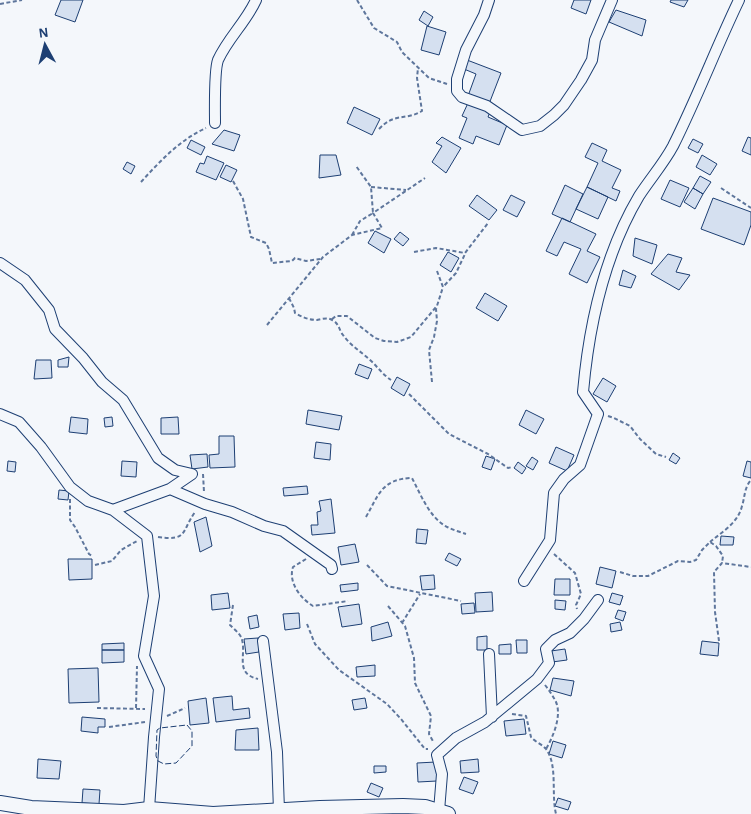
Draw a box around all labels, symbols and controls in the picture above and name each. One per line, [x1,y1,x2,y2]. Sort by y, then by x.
north arrow [20,20,70,70]
text: N [38,26,49,41]

